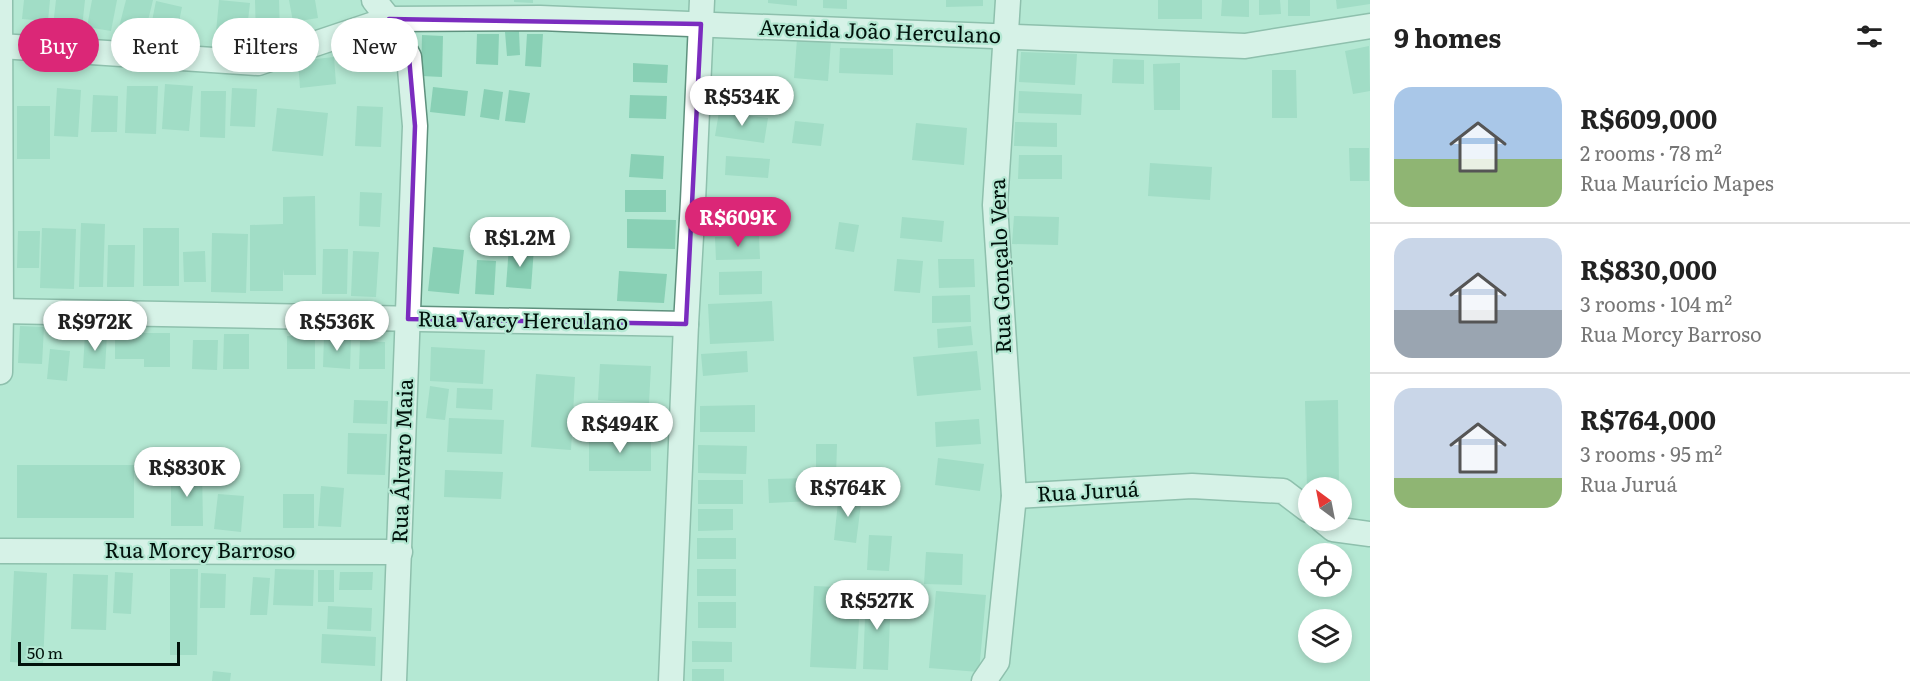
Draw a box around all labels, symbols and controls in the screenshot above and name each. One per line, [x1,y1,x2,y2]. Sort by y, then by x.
street label: Avenida João Herculano [759,10,1002,49]
text: 9 homes [1394,17,1501,56]
chip: Buy [18,18,99,72]
chip: Rent [111,18,200,72]
chip: Filters [212,18,319,72]
chip: New [331,18,418,72]
icon: filters [1853,20,1886,53]
pin: R$534K [693,76,791,127]
text: R$534K [704,80,780,110]
text: R$609,000 [1580,98,1717,137]
icon: home [1442,111,1514,183]
text: 2 rooms · 78 m² [1580,137,1722,167]
text: Rua Maurício Mapes [1580,167,1774,197]
street label: Rua Gonçalo Vera [980,177,1017,354]
pin: R$609K [689,197,787,248]
text: R$609K [699,201,777,231]
pin: R$1.2M [471,217,569,268]
text: R$1.2M [484,221,556,251]
text: R$830,000 [1580,249,1717,288]
icon: home [1442,262,1514,334]
text: 3 rooms · 104 m² [1580,288,1732,318]
pin: R$972K [46,301,144,352]
pin: R$536K [288,301,386,352]
street label: Rua Varcy Herculano [417,301,629,336]
text: R$972K [57,305,133,335]
text: R$536K [299,305,375,335]
text: Rua Morcy Barroso [1580,318,1762,348]
street label: Rua Álvaro Maia [382,377,419,544]
text: R$764,000 [1580,399,1716,438]
pin: R$494K [571,403,669,454]
text: R$494K [581,407,659,437]
icon: home [1442,412,1514,484]
text: 3 rooms · 95 m² [1580,438,1722,468]
pin: R$830K [138,447,236,498]
text: R$830K [148,451,226,481]
pin: R$764K [799,467,897,518]
text: Rua Juruá [1580,468,1677,498]
text: R$764K [810,471,886,501]
street label: Rua Juruá [1036,471,1140,508]
north arrow [1298,477,1352,531]
map controls [1298,477,1352,663]
street label: Rua Morcy Barroso [105,533,295,564]
button: locate [1298,543,1352,597]
pin: R$527K [828,580,926,631]
text: R$527K [840,584,914,614]
button: layers [1298,609,1352,663]
scale bar [18,639,180,666]
text: 50 m [27,640,63,664]

